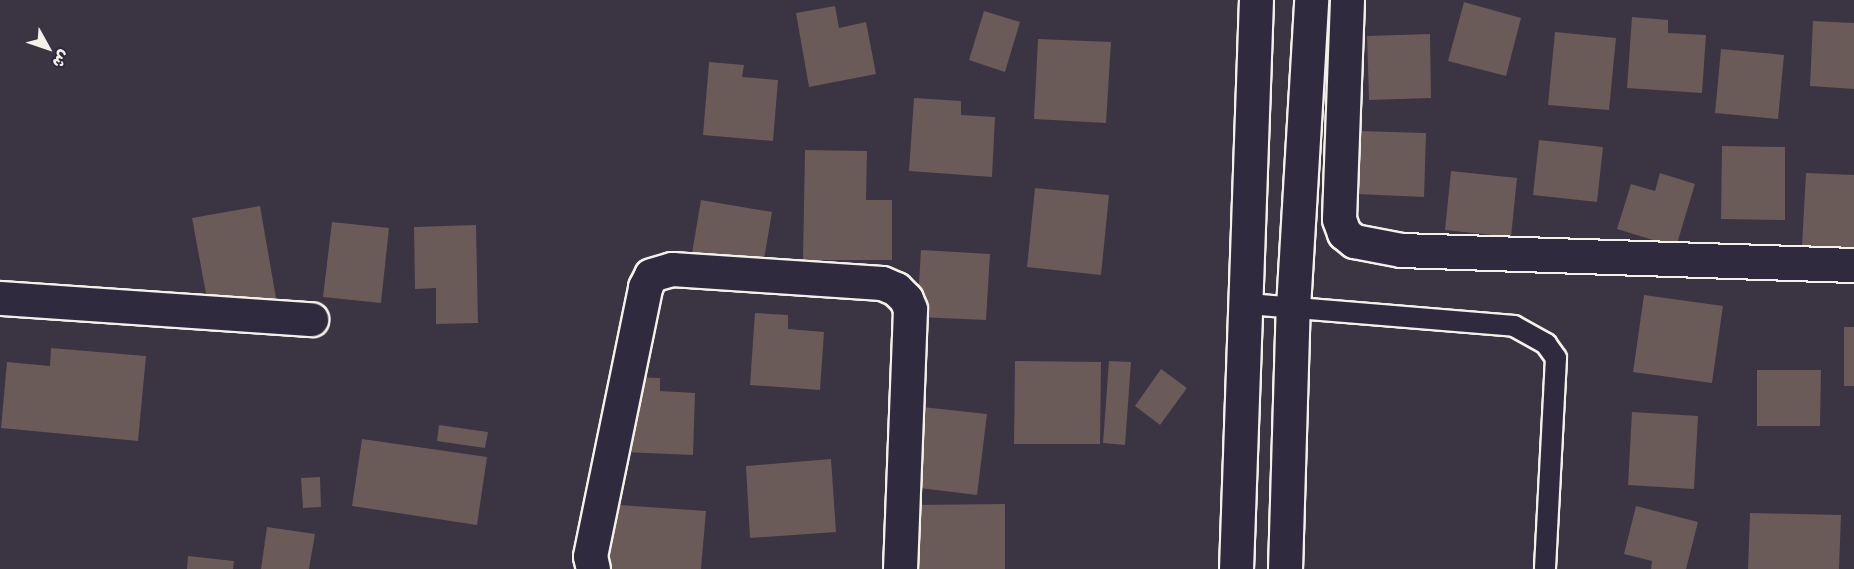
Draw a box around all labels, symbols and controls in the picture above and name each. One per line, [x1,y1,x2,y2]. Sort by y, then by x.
north arrow [18,18,78,78]
text: ش [48,46,76,73]

